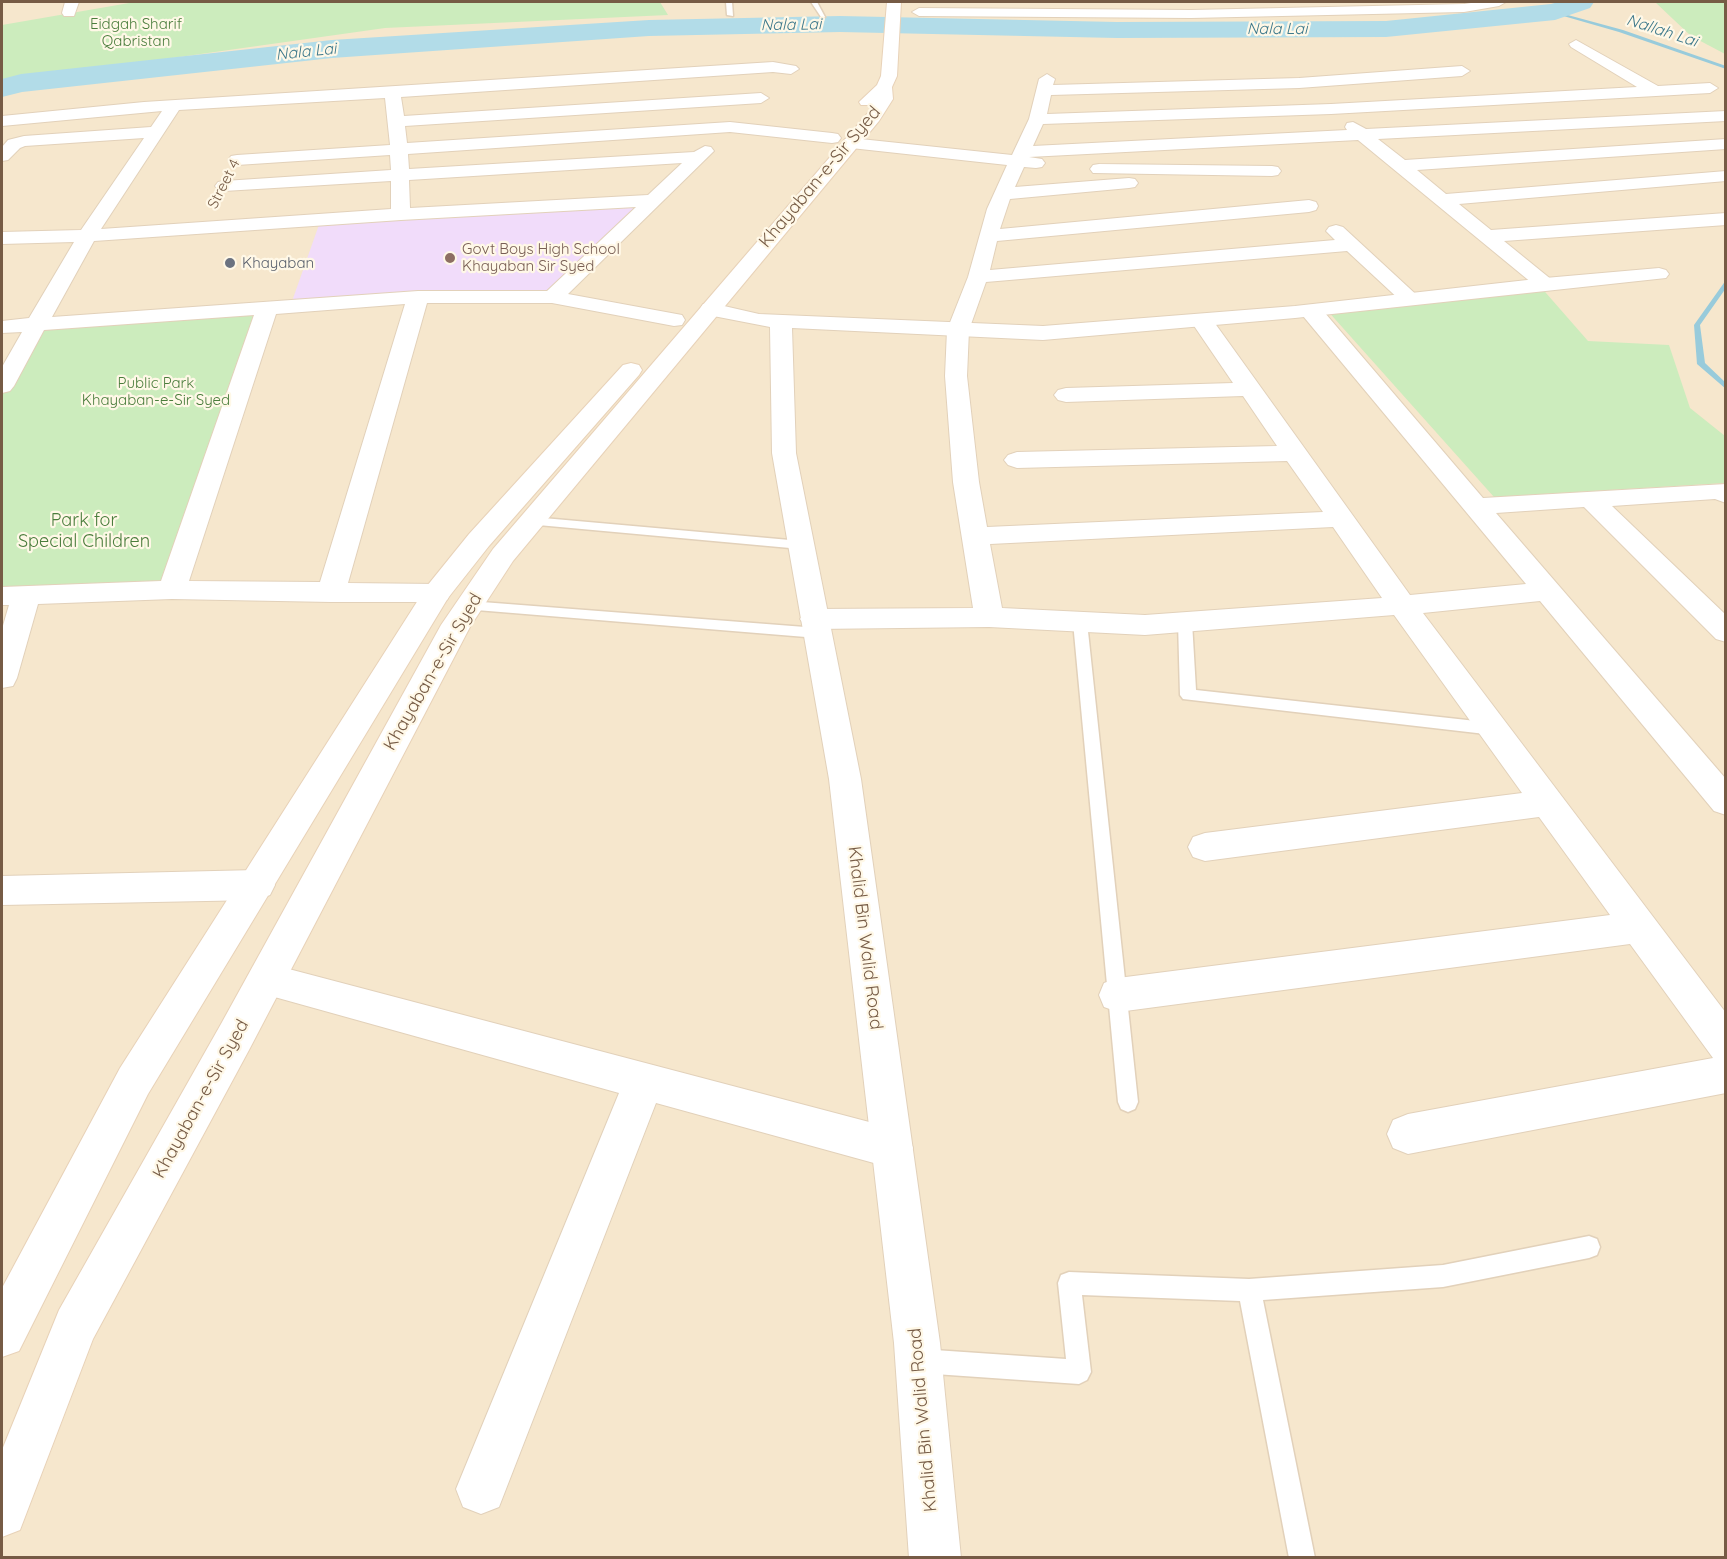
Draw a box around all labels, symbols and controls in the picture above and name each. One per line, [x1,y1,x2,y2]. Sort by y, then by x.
water label: Nallah Lai [1624,11,1700,51]
park label: Eidgah Sharif Qabristan [90,15,182,50]
water label: Nala Lai [760,15,822,35]
water label: Nala Lai [1247,19,1307,39]
water label: Nala Lai [275,39,337,65]
street label: Khayaban-e-Sir Syed [755,102,885,252]
street label: Street 4 [204,156,244,212]
place label: Govt Boys High School Khayaban Sir Syed [462,240,620,275]
marker: Govt Boys High School Khayaban Sir Syed [443,251,457,265]
place label: Khayaban [242,254,314,272]
marker: Khayaban [223,256,237,270]
park label: Public Park Khayaban-e-Sir Syed [82,374,230,409]
park label: Park for Special Children [18,510,150,552]
street label: Khayaban-e-Sir Syed [379,590,487,754]
street label: Khalid Bin Walid Road [843,845,887,1031]
street label: Khayaban-e-Sir Syed [148,1016,254,1182]
street label: Khalid Bin Walid Road [904,1327,942,1513]

